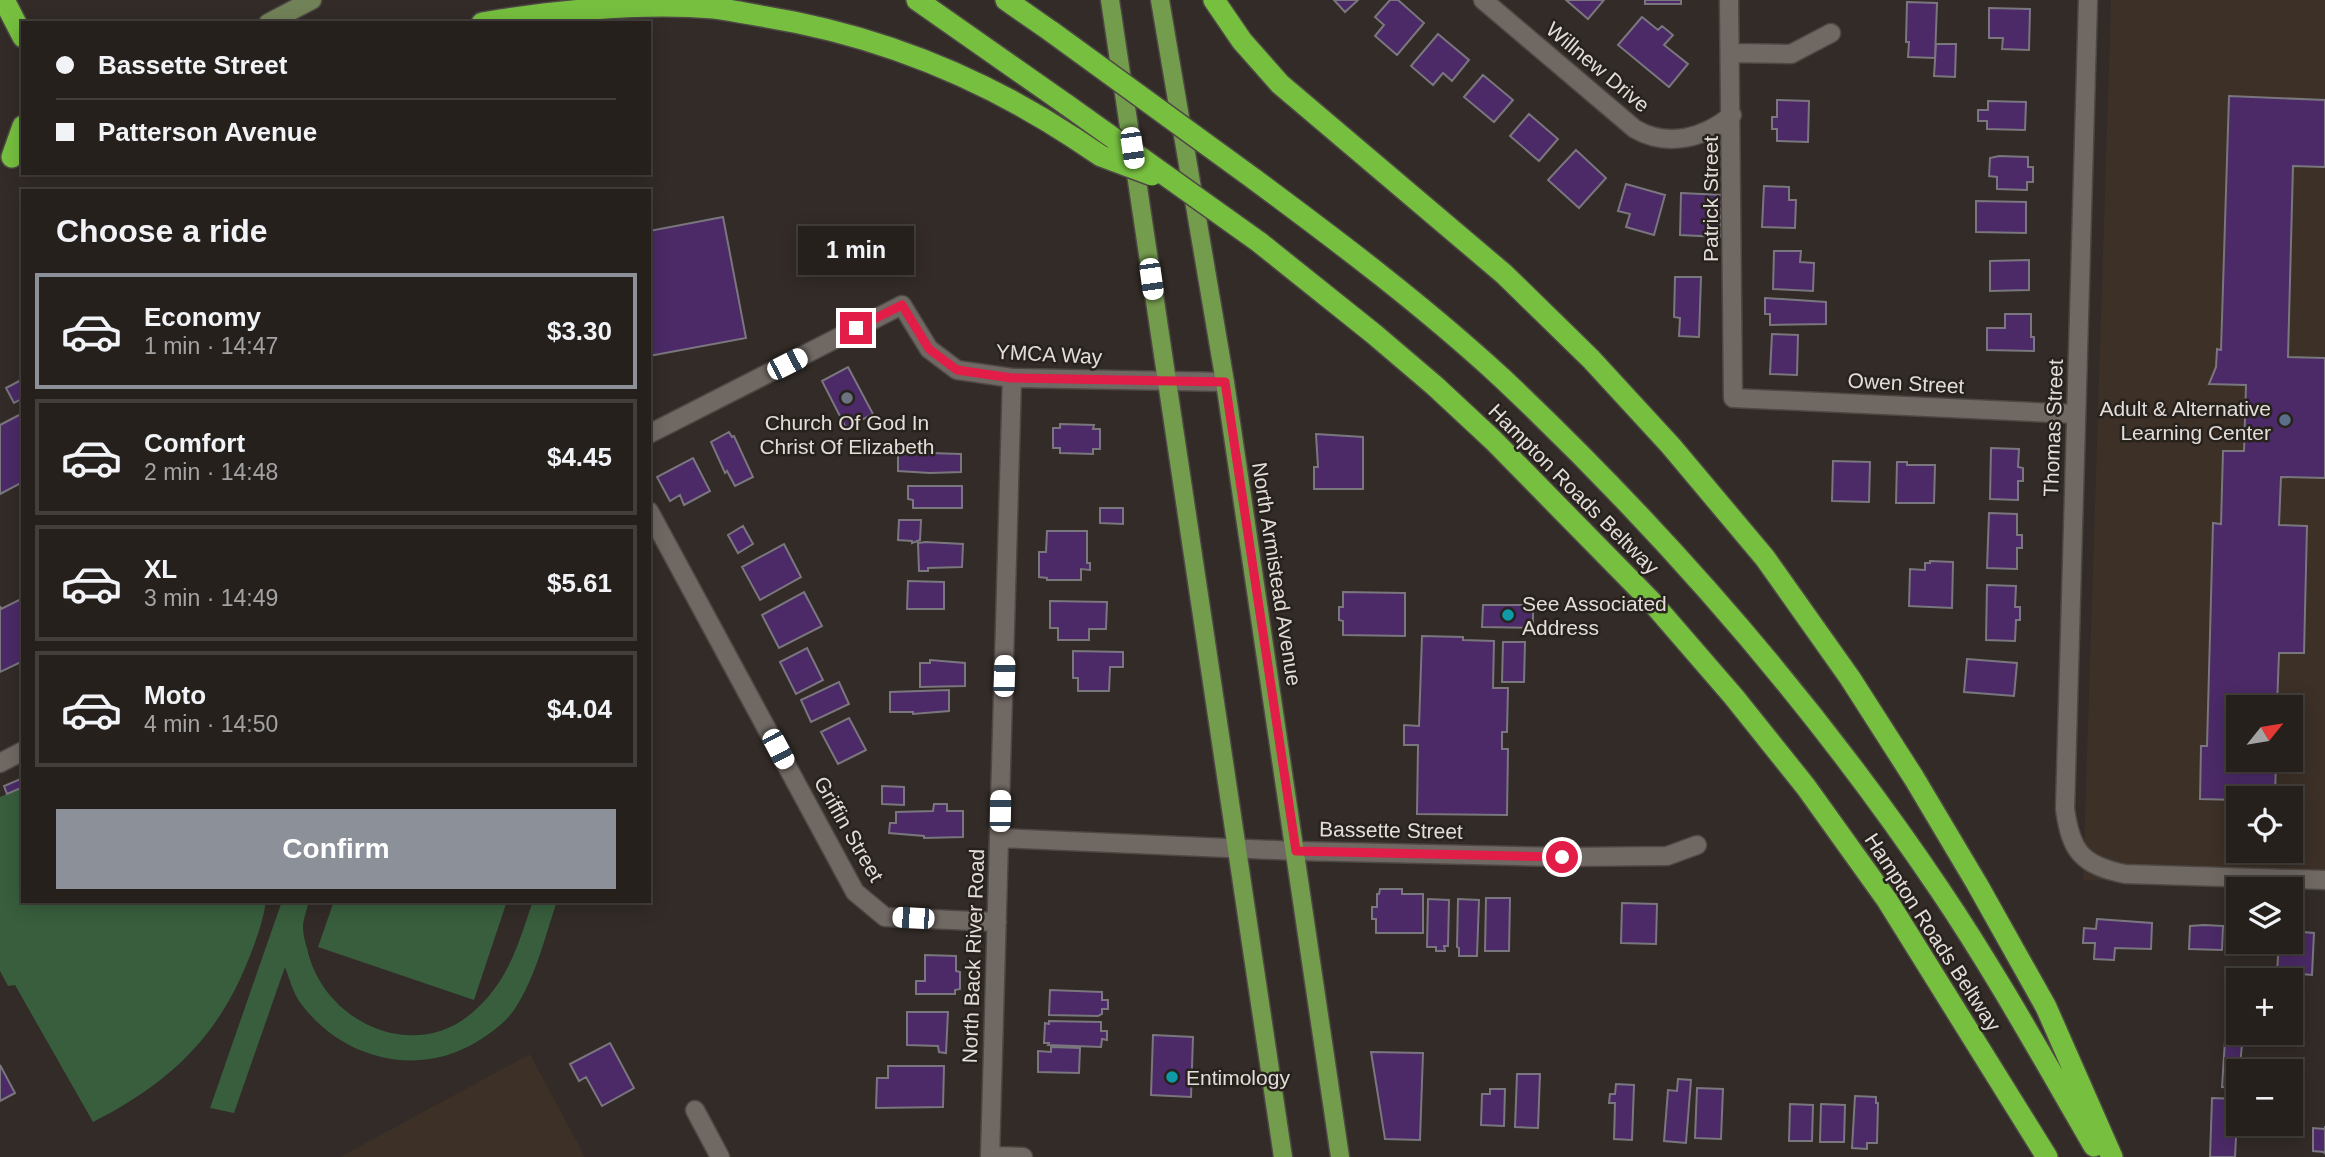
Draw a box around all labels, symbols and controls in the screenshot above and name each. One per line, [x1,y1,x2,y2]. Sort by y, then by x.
street label: Willnew Drive [1542,17,1654,117]
text: Bassette Street [98,50,287,80]
text: Patterson Avenue [98,117,317,147]
car [1119,126,1146,170]
street label: Patrick Street [1699,136,1722,262]
text: Choose a ride [56,213,268,249]
callout: 1 min [798,226,914,276]
text: 1 min [826,237,886,263]
car [1138,257,1165,301]
icon: car [60,300,123,363]
text: Economy [144,302,261,332]
route end [840,312,872,344]
text: $3.30 [547,316,612,346]
text: 1 min · 14:47 [144,333,278,359]
street label: YMCA Way [995,340,1103,368]
car [764,345,811,383]
street label: Thomas Street [2039,359,2067,497]
street label: Owen Street [1847,368,1965,398]
marker: Church Of God In Christ Of Elizabeth [839,390,855,406]
place label: Adult & Alternative Learning Center [2099,397,2271,444]
street label: Hampton Roads Beltway [1484,399,1664,579]
place label: Church Of God In Christ Of Elizabeth [759,411,935,458]
marker: Adult & Alternative Learning Center [2277,412,2293,428]
icon: car [60,426,123,489]
text: Comfort [144,428,245,458]
text: $4.45 [547,442,612,472]
text: 2 min · 14:48 [144,459,278,485]
street label: North Armistead Avenue [1248,461,1306,687]
icon: car [60,552,123,615]
text: XL [144,554,177,584]
text: $5.61 [547,568,612,598]
text: 3 min · 14:49 [144,585,278,611]
place label: See Associated Address [1522,592,1667,639]
marker: See Associated Address [1500,607,1516,623]
car [993,655,1016,697]
icon: car [60,678,123,741]
text: Moto [144,680,206,710]
text: $4.04 [547,694,612,724]
north arrow [2226,695,2303,772]
map controls [2226,695,2303,1136]
text: 4 min · 14:50 [144,711,278,737]
car [759,726,798,772]
street label: Griffin Street [810,772,888,886]
button: locate [2226,786,2303,863]
car [990,790,1011,832]
button: Confirm [56,809,616,889]
street label: Bassette Street [1319,817,1463,843]
street label: Hampton Roads Beltway [1860,829,2006,1036]
route start [1546,841,1578,873]
street label: North Back River Road [958,848,988,1064]
button: layers [2226,877,2303,954]
car [892,906,935,930]
button: + [2226,968,2303,1045]
button: − [2226,1059,2303,1136]
place label: Entimology [1186,1066,1290,1089]
marker: Entimology [1164,1069,1180,1085]

